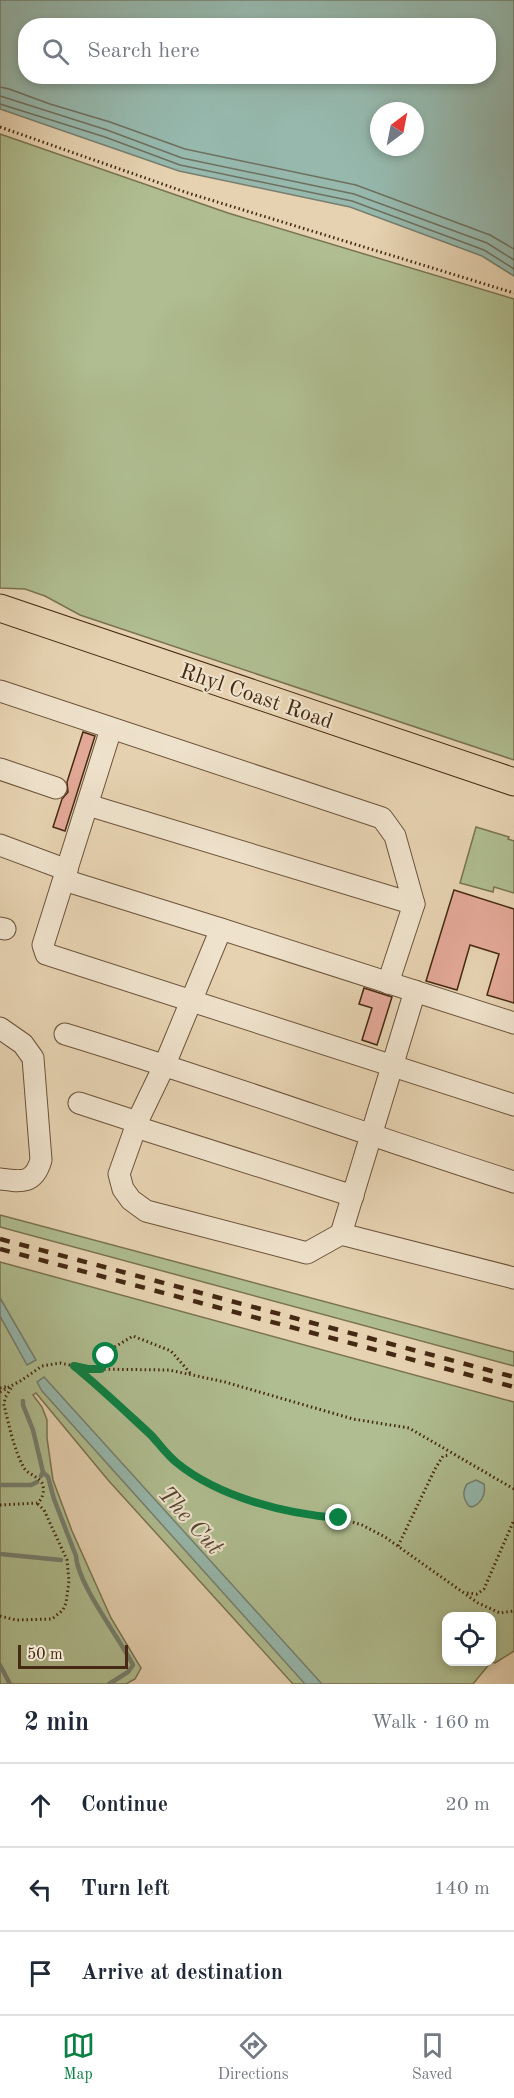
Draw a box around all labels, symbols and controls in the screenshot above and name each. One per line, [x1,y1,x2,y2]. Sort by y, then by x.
search box [18,18,496,84]
icon: search [39,35,72,68]
text: Search here [87,40,200,62]
north arrow [370,102,424,156]
street label: Rhyl Coast Road [177,660,336,733]
route start [92,1342,118,1368]
water label: The Cut [153,1483,226,1560]
route end [325,1504,351,1530]
map controls [442,1612,496,1666]
button: locate [442,1612,496,1666]
scale bar [18,1642,128,1670]
text: 50 m [27,1647,63,1663]
text: 2 min [24,1710,89,1736]
text: Walk · 160 m [371,1713,490,1733]
icon: ahead [24,1789,57,1822]
text: Continue [81,1794,168,1816]
text: 20 m [445,1795,490,1815]
icon: left [24,1873,57,1906]
text: Turn left [81,1878,170,1900]
text: 140 m [434,1879,490,1899]
icon: arrive [24,1957,57,1990]
text: Arrive at destination [81,1962,283,1984]
tab: Map [62,2029,95,2085]
tab: Directions [218,2029,289,2085]
tab: Saved [412,2029,452,2085]

